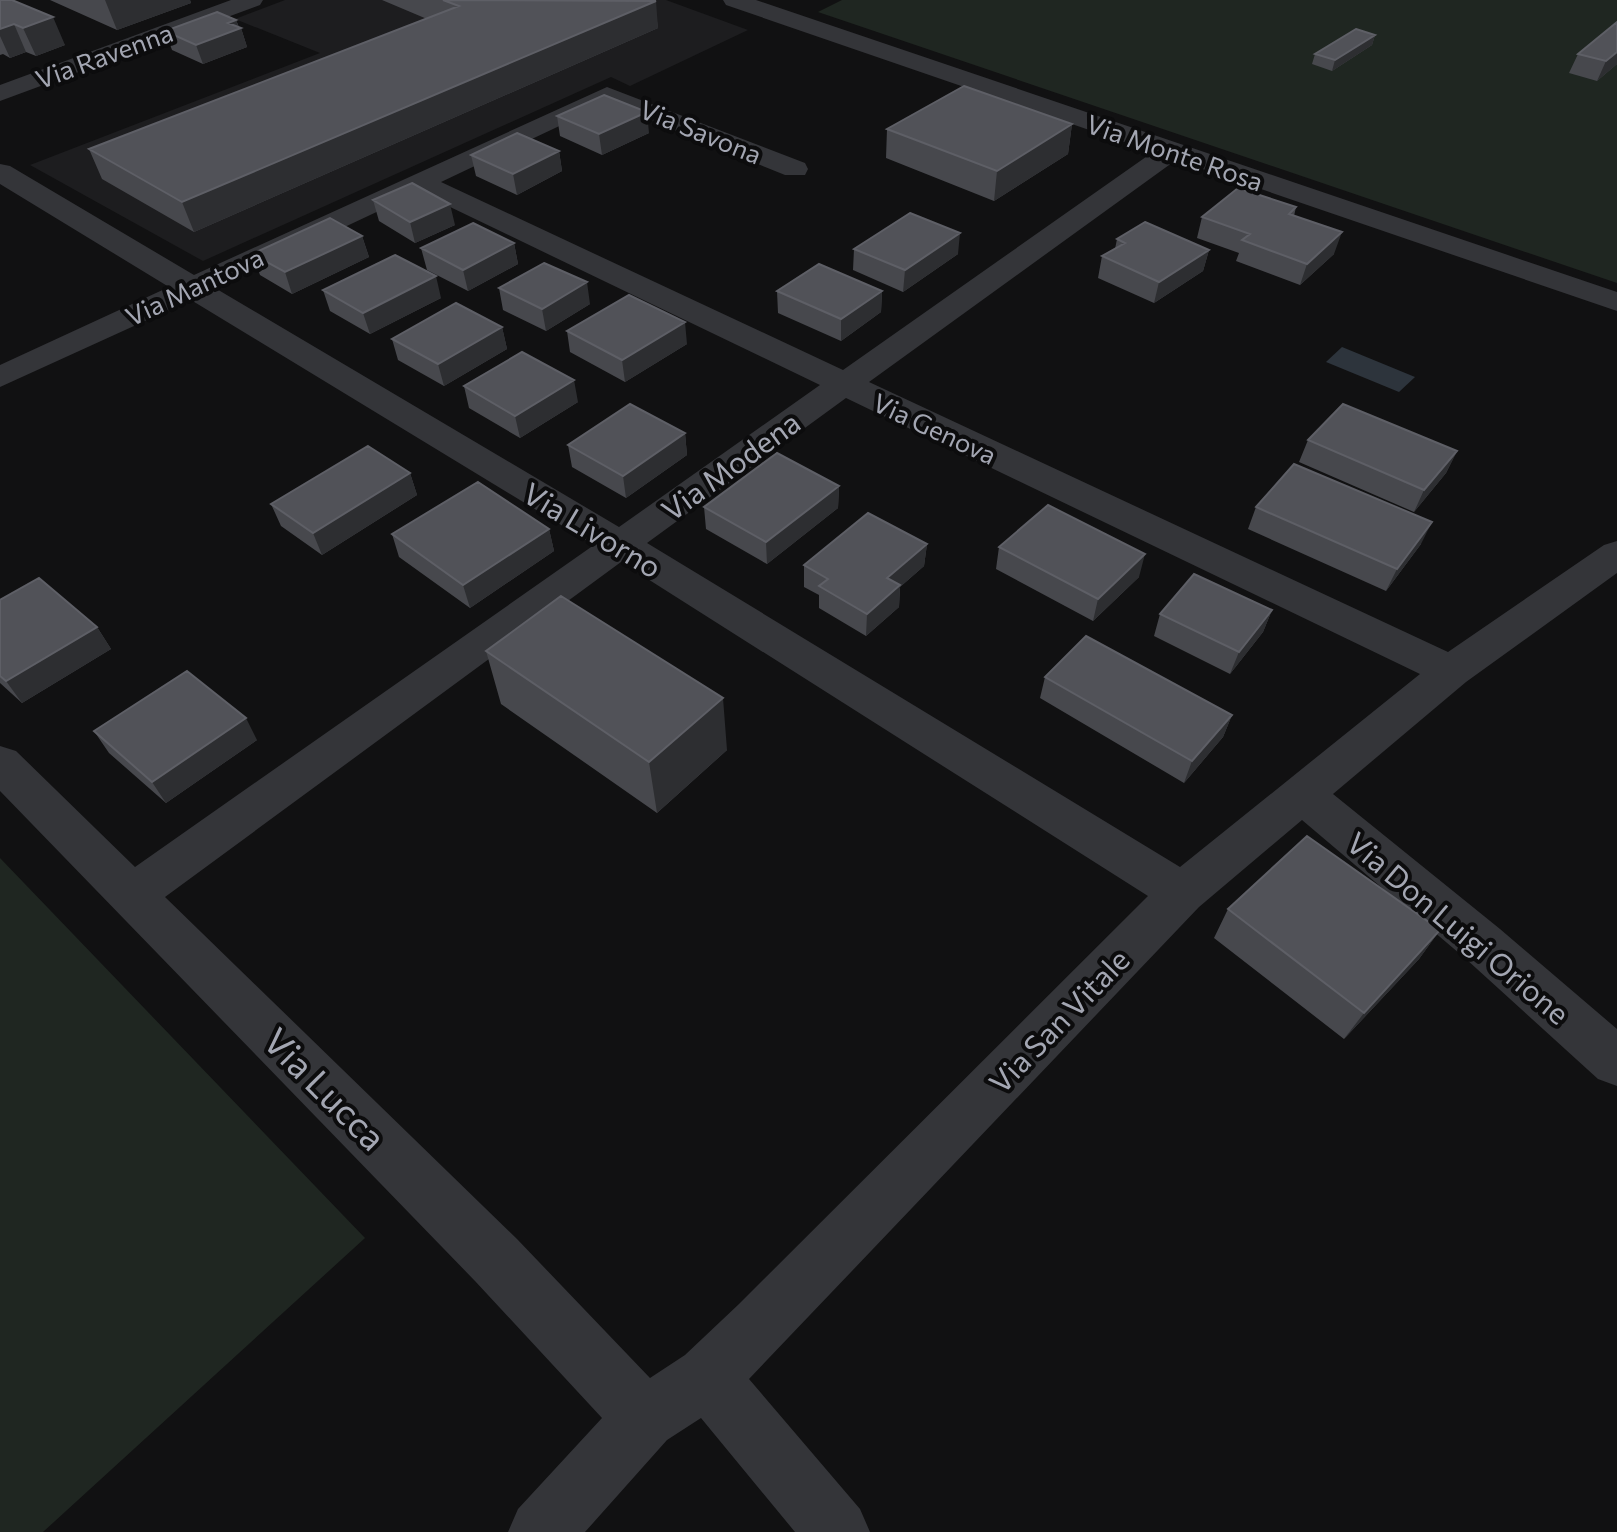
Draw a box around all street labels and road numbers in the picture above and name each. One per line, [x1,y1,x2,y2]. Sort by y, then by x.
street label: Via Ravenna [31,16,177,94]
street label: Via Savona [636,93,766,169]
street label: Via Monte Rosa [1083,107,1267,197]
street label: Via Mantova [120,241,268,331]
street label: Via Genova [868,386,1002,470]
street label: Via Modena [653,402,807,528]
street label: Via Livorno [517,473,669,585]
street label: Via Don Luigi Orione [1340,823,1578,1031]
street label: Via San Vitale [980,940,1136,1100]
street label: Via Lucca [256,1018,396,1158]

